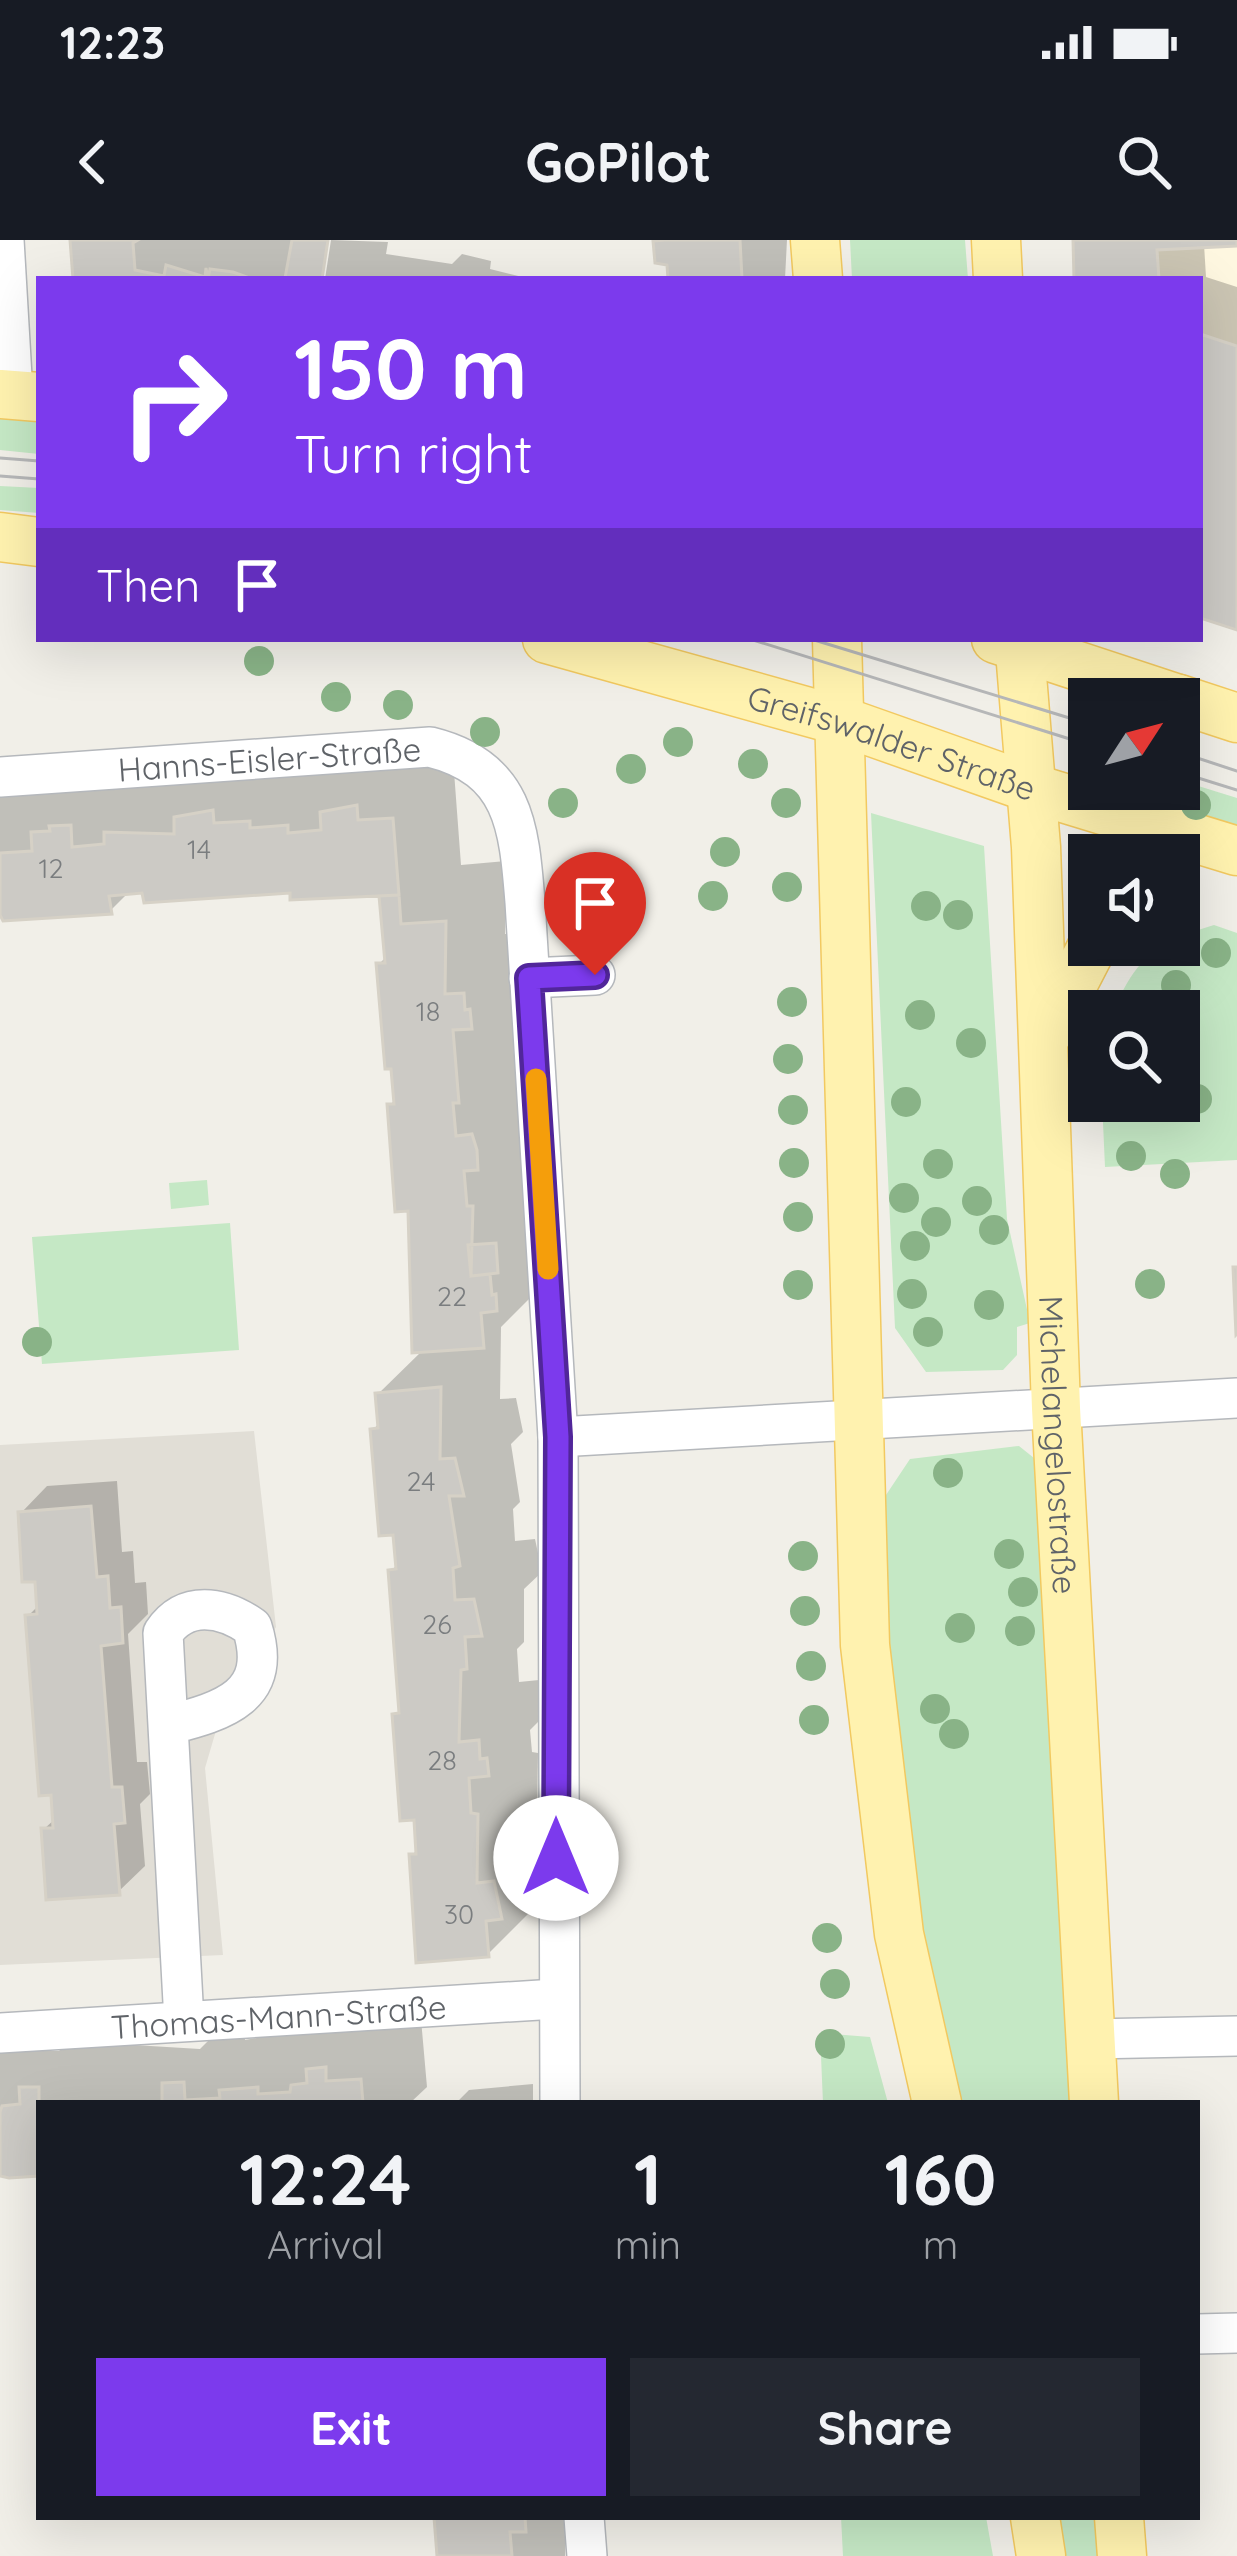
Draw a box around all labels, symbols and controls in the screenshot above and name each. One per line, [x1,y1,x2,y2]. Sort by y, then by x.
text: 12:23 [60,14,165,70]
text: GoPilot [525,128,712,196]
icon: back [60,129,126,195]
icon: search [1111,129,1177,195]
text: 150 m [294,315,528,420]
icon: right [96,324,252,480]
text: Turn right [294,419,533,487]
icon: arrive [224,552,290,618]
text: Then [96,557,200,613]
street label: Greifswalder Straße [743,675,1042,809]
north arrow [1068,678,1200,810]
map controls [1068,678,1200,1122]
street label: Hanns-Eisler-Straße [116,727,422,789]
house number: 14 [187,832,211,866]
button: sound [1068,834,1200,966]
house number: 12 [39,851,63,885]
pin [544,852,646,975]
icon: arrive [562,870,628,936]
button: search [1068,990,1200,1122]
house number: 18 [416,994,440,1028]
house number: 22 [437,1279,467,1313]
street label: Michelangelostraße [1032,1295,1087,1595]
house number: 24 [407,1464,435,1498]
house number: 26 [422,1607,452,1641]
house number: 28 [427,1743,457,1777]
position arrow [493,1795,619,1921]
house number: 30 [444,1897,474,1931]
street label: Thomas-Mann-Straße [109,1985,447,2047]
text: 12:24 [239,2133,411,2223]
text: 1 [634,2133,662,2223]
text: 160 [885,2133,997,2223]
text: Arrival [267,2220,384,2269]
text: min [615,2220,681,2269]
text: m [923,2220,958,2269]
button: Exit [96,2358,606,2496]
button: Share [630,2358,1140,2496]

